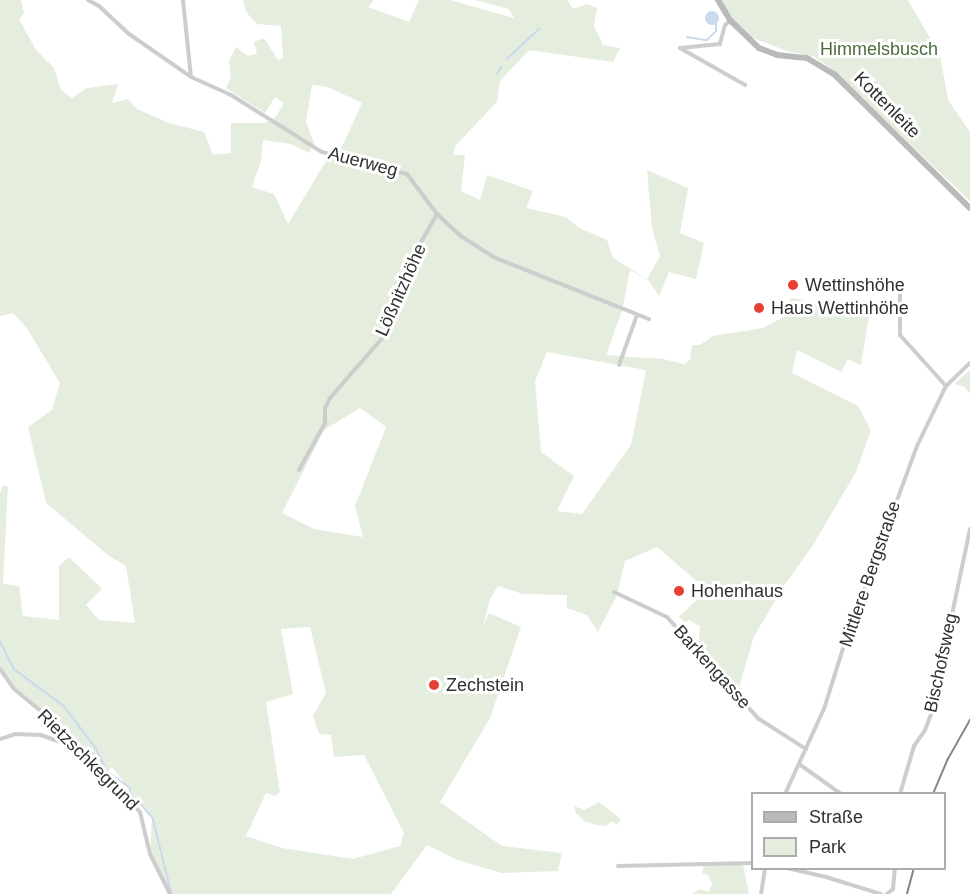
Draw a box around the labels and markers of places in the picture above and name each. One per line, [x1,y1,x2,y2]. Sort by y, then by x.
place label: Wettinshöhe [805,274,905,296]
marker: Wettinshöhe [786,278,800,292]
place label: Haus Wettinhöhe [771,297,909,319]
marker: Haus Wettinhöhe [752,301,766,315]
place label: Hohenhaus [691,580,783,602]
marker: Hohenhaus [672,584,686,598]
place label: Zechstein [446,674,524,696]
marker: Zechstein [427,678,441,692]

